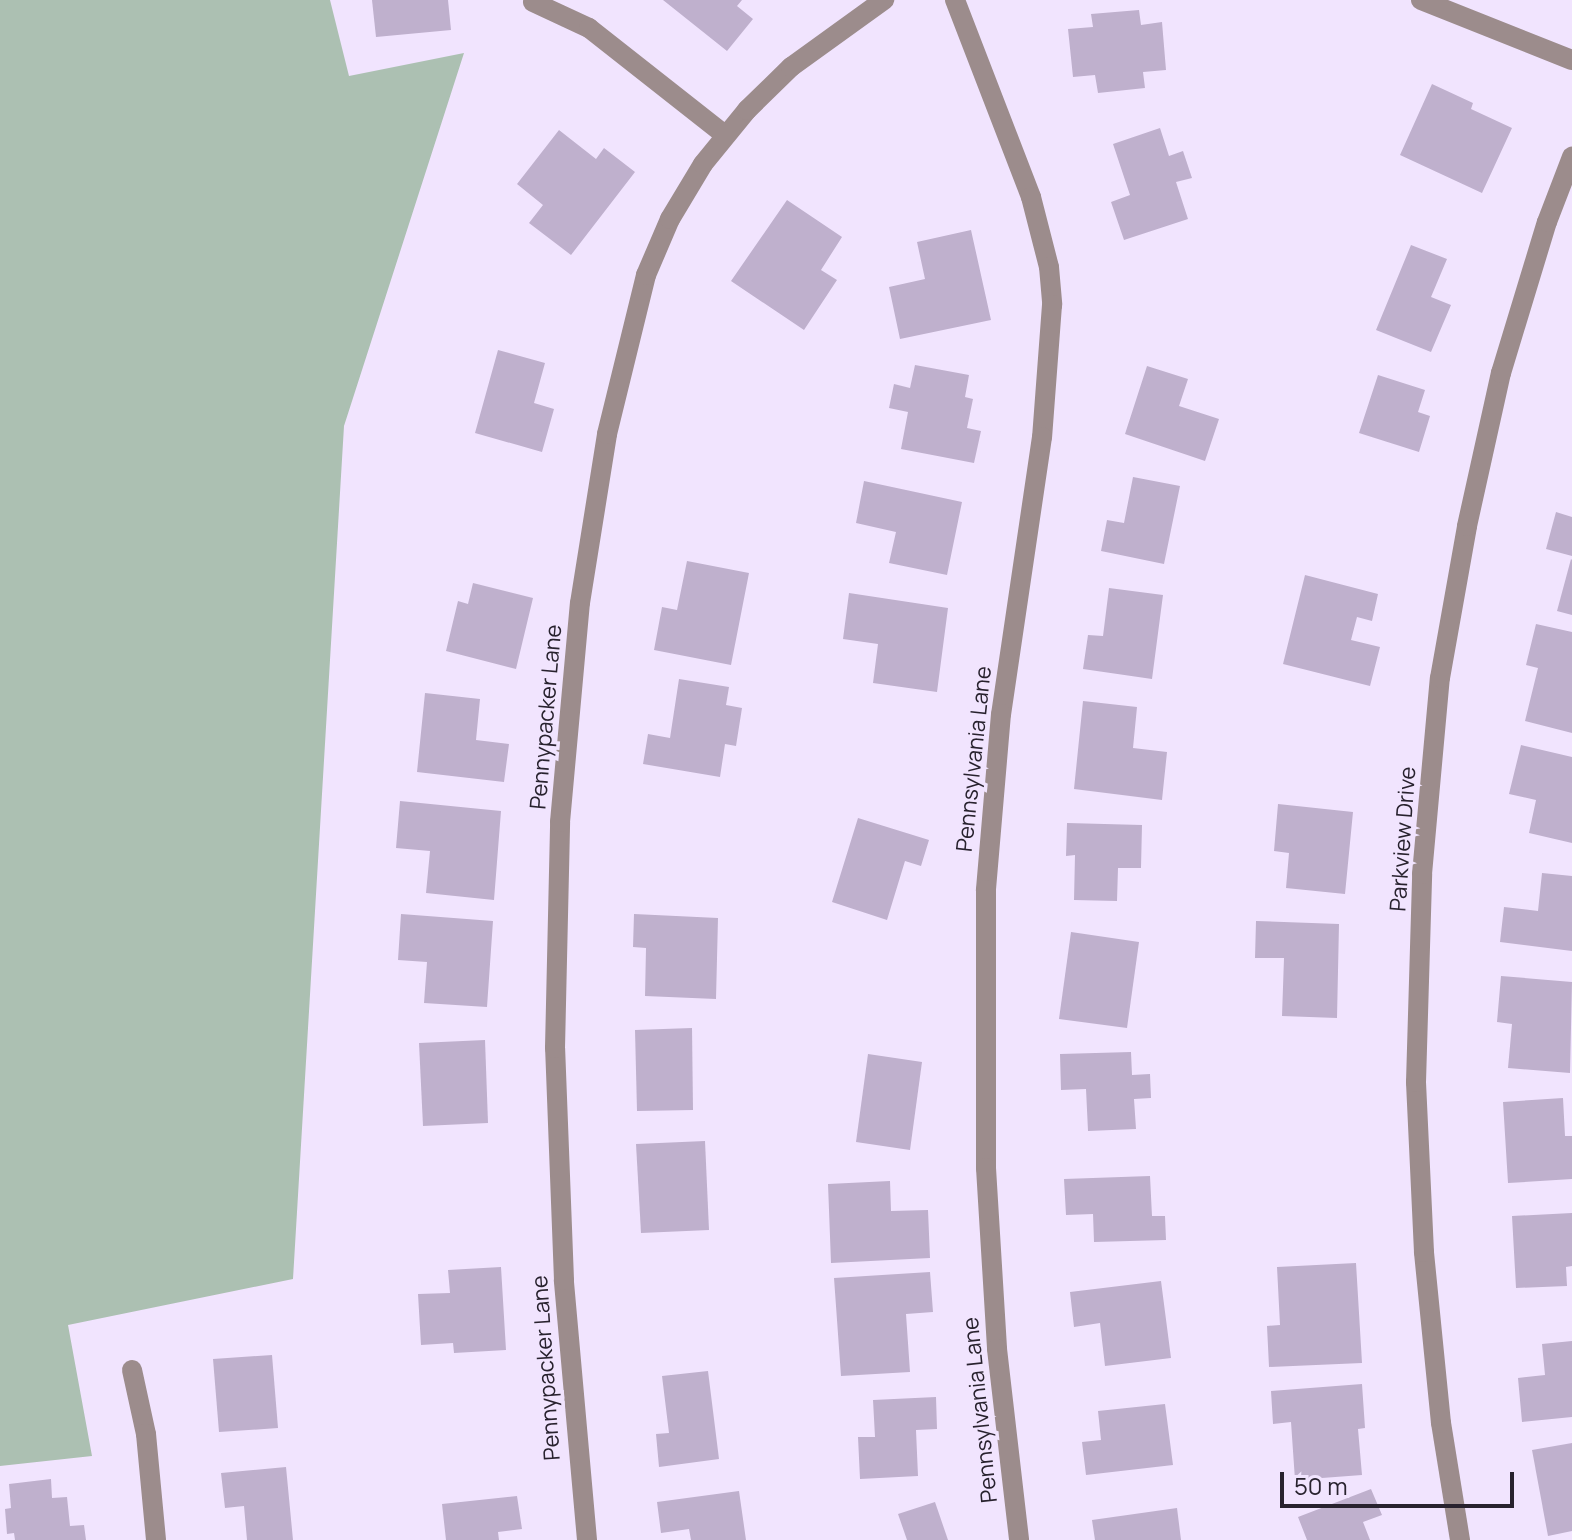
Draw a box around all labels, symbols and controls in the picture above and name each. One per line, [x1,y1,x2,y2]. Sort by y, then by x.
street label: Pennypacker Lane [525,623,567,811]
street label: Pennsylvania Lane [951,665,997,853]
street label: Parkview Drive [1385,766,1421,912]
street label: Pennypacker Lane [526,1274,566,1462]
street label: Pennsylvania Lane [957,1316,1003,1504]
scale bar [1284,1456,1518,1506]
text: 50 m [1294,1469,1348,1502]

